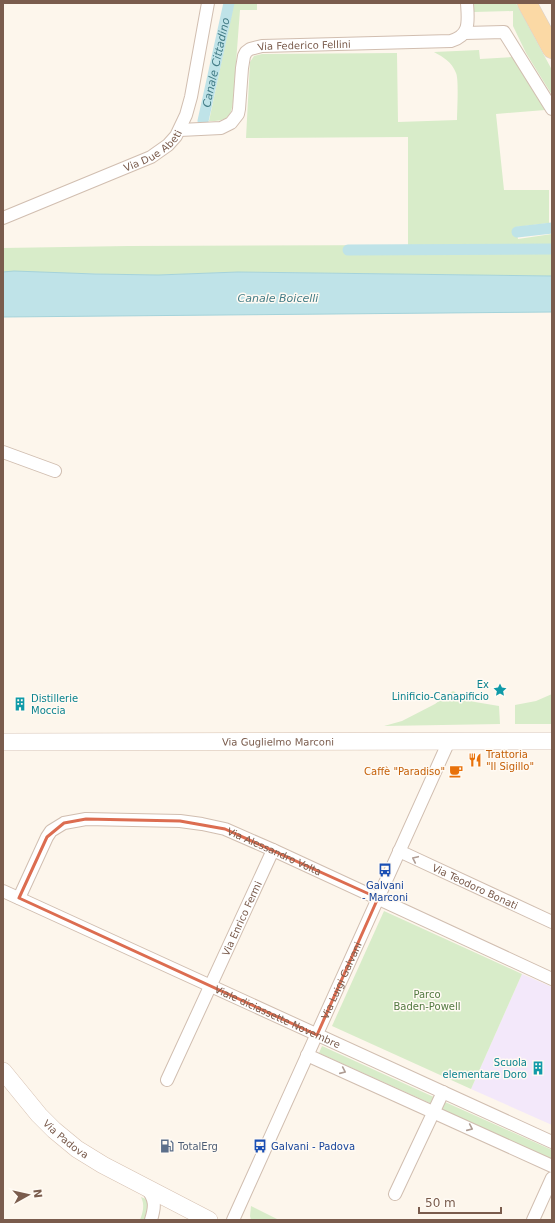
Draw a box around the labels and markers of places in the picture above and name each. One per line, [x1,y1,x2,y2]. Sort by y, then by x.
place label: Ex Linificio-Canapificio [392,679,489,702]
place icon: Ex Linificio-Canapificio [492,682,508,698]
place label: Distillerie Moccia [31,693,78,716]
building icon: Distillerie Moccia [12,696,28,712]
place label: Trattoria "Il Sigillo" [485,749,534,772]
restaurant icon: Trattoria "Il Sigillo" [467,752,483,768]
cafe icon: Caffè "Paradiso" [448,763,464,779]
place label: Caffè "Paradiso" [364,766,445,777]
bus stop icon: Galvani - Marconi [377,862,393,878]
place label: Galvani - Marconi [362,880,408,903]
place label: Scuola elementare Doro [443,1057,527,1080]
building icon: Scuola elementare Doro [530,1060,546,1076]
fuel station icon: TotalErg [159,1138,175,1154]
bus stop icon: Galvani - Padova [252,1138,268,1154]
place label: TotalErg [177,1141,218,1152]
place label: Galvani - Padova [271,1141,355,1152]

